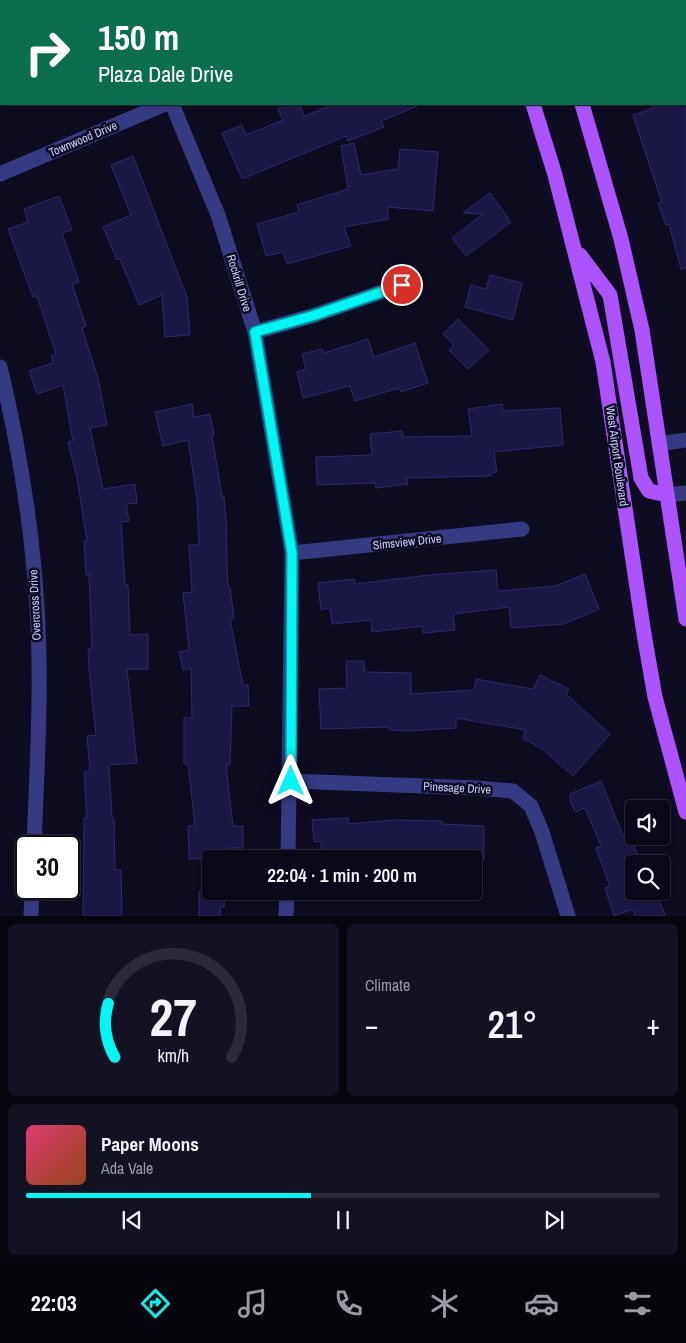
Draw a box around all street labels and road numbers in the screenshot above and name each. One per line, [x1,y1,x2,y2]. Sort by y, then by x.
street label: Townwood Drive [46,117,120,161]
street label: Rockrill Drive [223,252,255,314]
street label: West Airport Boulevard [602,405,632,507]
street label: Simsview Drive [372,530,442,554]
street label: Overcross Drive [25,569,45,641]
street label: Pinesage Drive [423,778,491,798]

